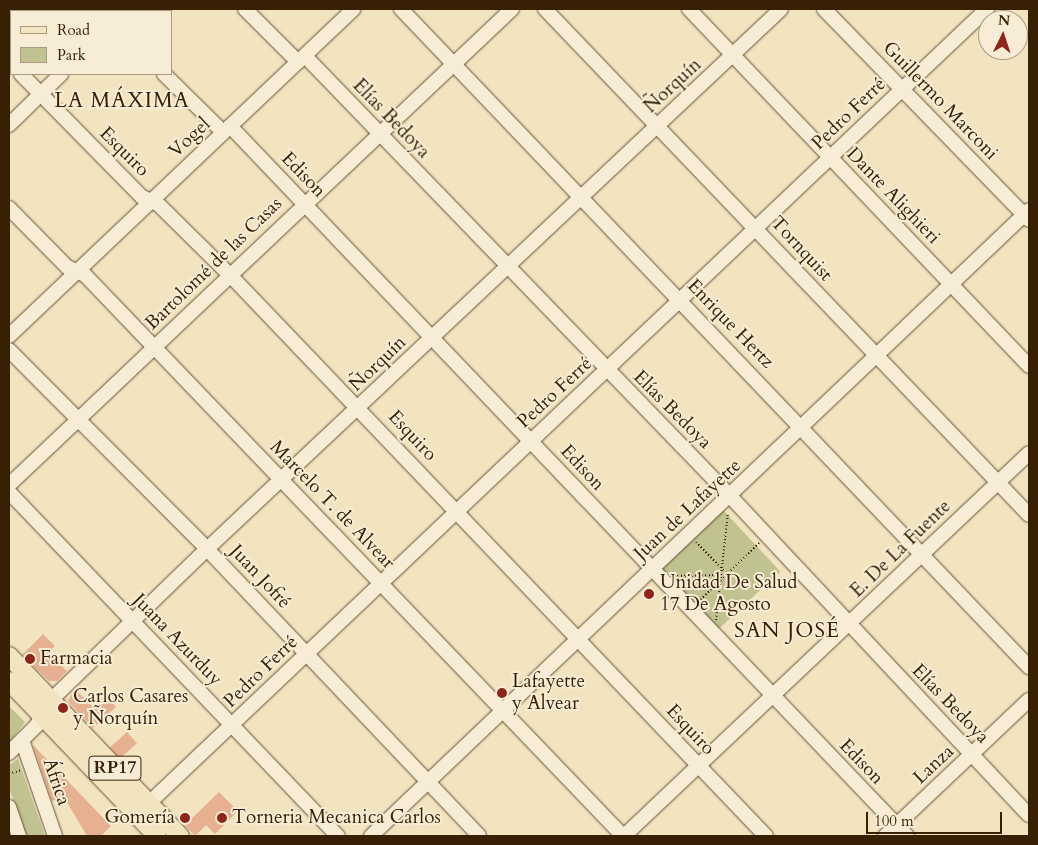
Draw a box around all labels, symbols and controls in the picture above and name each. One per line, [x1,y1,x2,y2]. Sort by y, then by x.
legend [10,10,172,75]
north arrow [978,10,1028,60]
text: N [997,11,1011,30]
text: Road [57,20,90,40]
street label: Guillermo Marconi [878,37,1002,165]
text: Park [57,45,86,65]
street label: Ñorquín [640,54,706,118]
street label: Pedro Ferré [807,73,891,155]
street label: Elías Bedoya [347,74,435,164]
district label: LA MÁXIMA [53,88,191,114]
street label: Vogel [165,113,215,163]
street label: Esquiro [94,122,154,182]
street label: Dante Alighieri [841,143,945,249]
street label: Edison [276,147,330,203]
street label: Bartolomé de las Casas [141,193,287,335]
street label: Tornquist [765,212,837,286]
street label: Enrique Hertz [682,275,778,373]
street label: Ñorquín [345,331,411,397]
street label: Pedro Ferré [513,353,597,433]
street label: Elías Bedoya [628,366,716,454]
street label: Esquiro [383,406,441,466]
street label: Marcelo T. de Alvear [265,436,399,574]
street label: Edison [555,440,609,496]
street label: Juan de Lafayette [630,455,746,565]
street label: E. De La Fuente [846,495,956,603]
street label: Juan Jofré [225,540,295,614]
place label: Unidad De Salud 17 De Agosto [660,572,797,616]
marker: Unidad De Salud 17 De Agosto [642,587,656,601]
street label: Juana Azurduy [127,589,227,691]
district label: SAN JOSÉ [733,618,841,644]
street label: Pedro Ferré [219,631,303,713]
place label: Farmacia [40,648,112,670]
marker: Farmacia [24,653,36,665]
street label: Elías Bedoya [906,659,994,749]
place label: Lafayette y Alvear [512,671,585,715]
place label: Carlos Casares y Ñorquín [73,686,188,730]
marker: Lafayette y Alvear [496,687,508,699]
street label: Esquiro [661,700,719,760]
marker: Carlos Casares y Ñorquín [57,702,69,714]
street label: Edison [834,734,888,790]
street label: Lanza [909,741,959,789]
road number: RP17 [88,752,142,784]
street label: África [37,755,75,809]
scale bar [868,802,1004,834]
place label: Gomería [105,807,175,829]
place label: Torneria Mecanica Carlos [232,807,441,829]
text: 100 m [874,811,914,831]
marker: Gomería [179,812,191,824]
marker: Torneria Mecanica Carlos [216,812,228,824]

